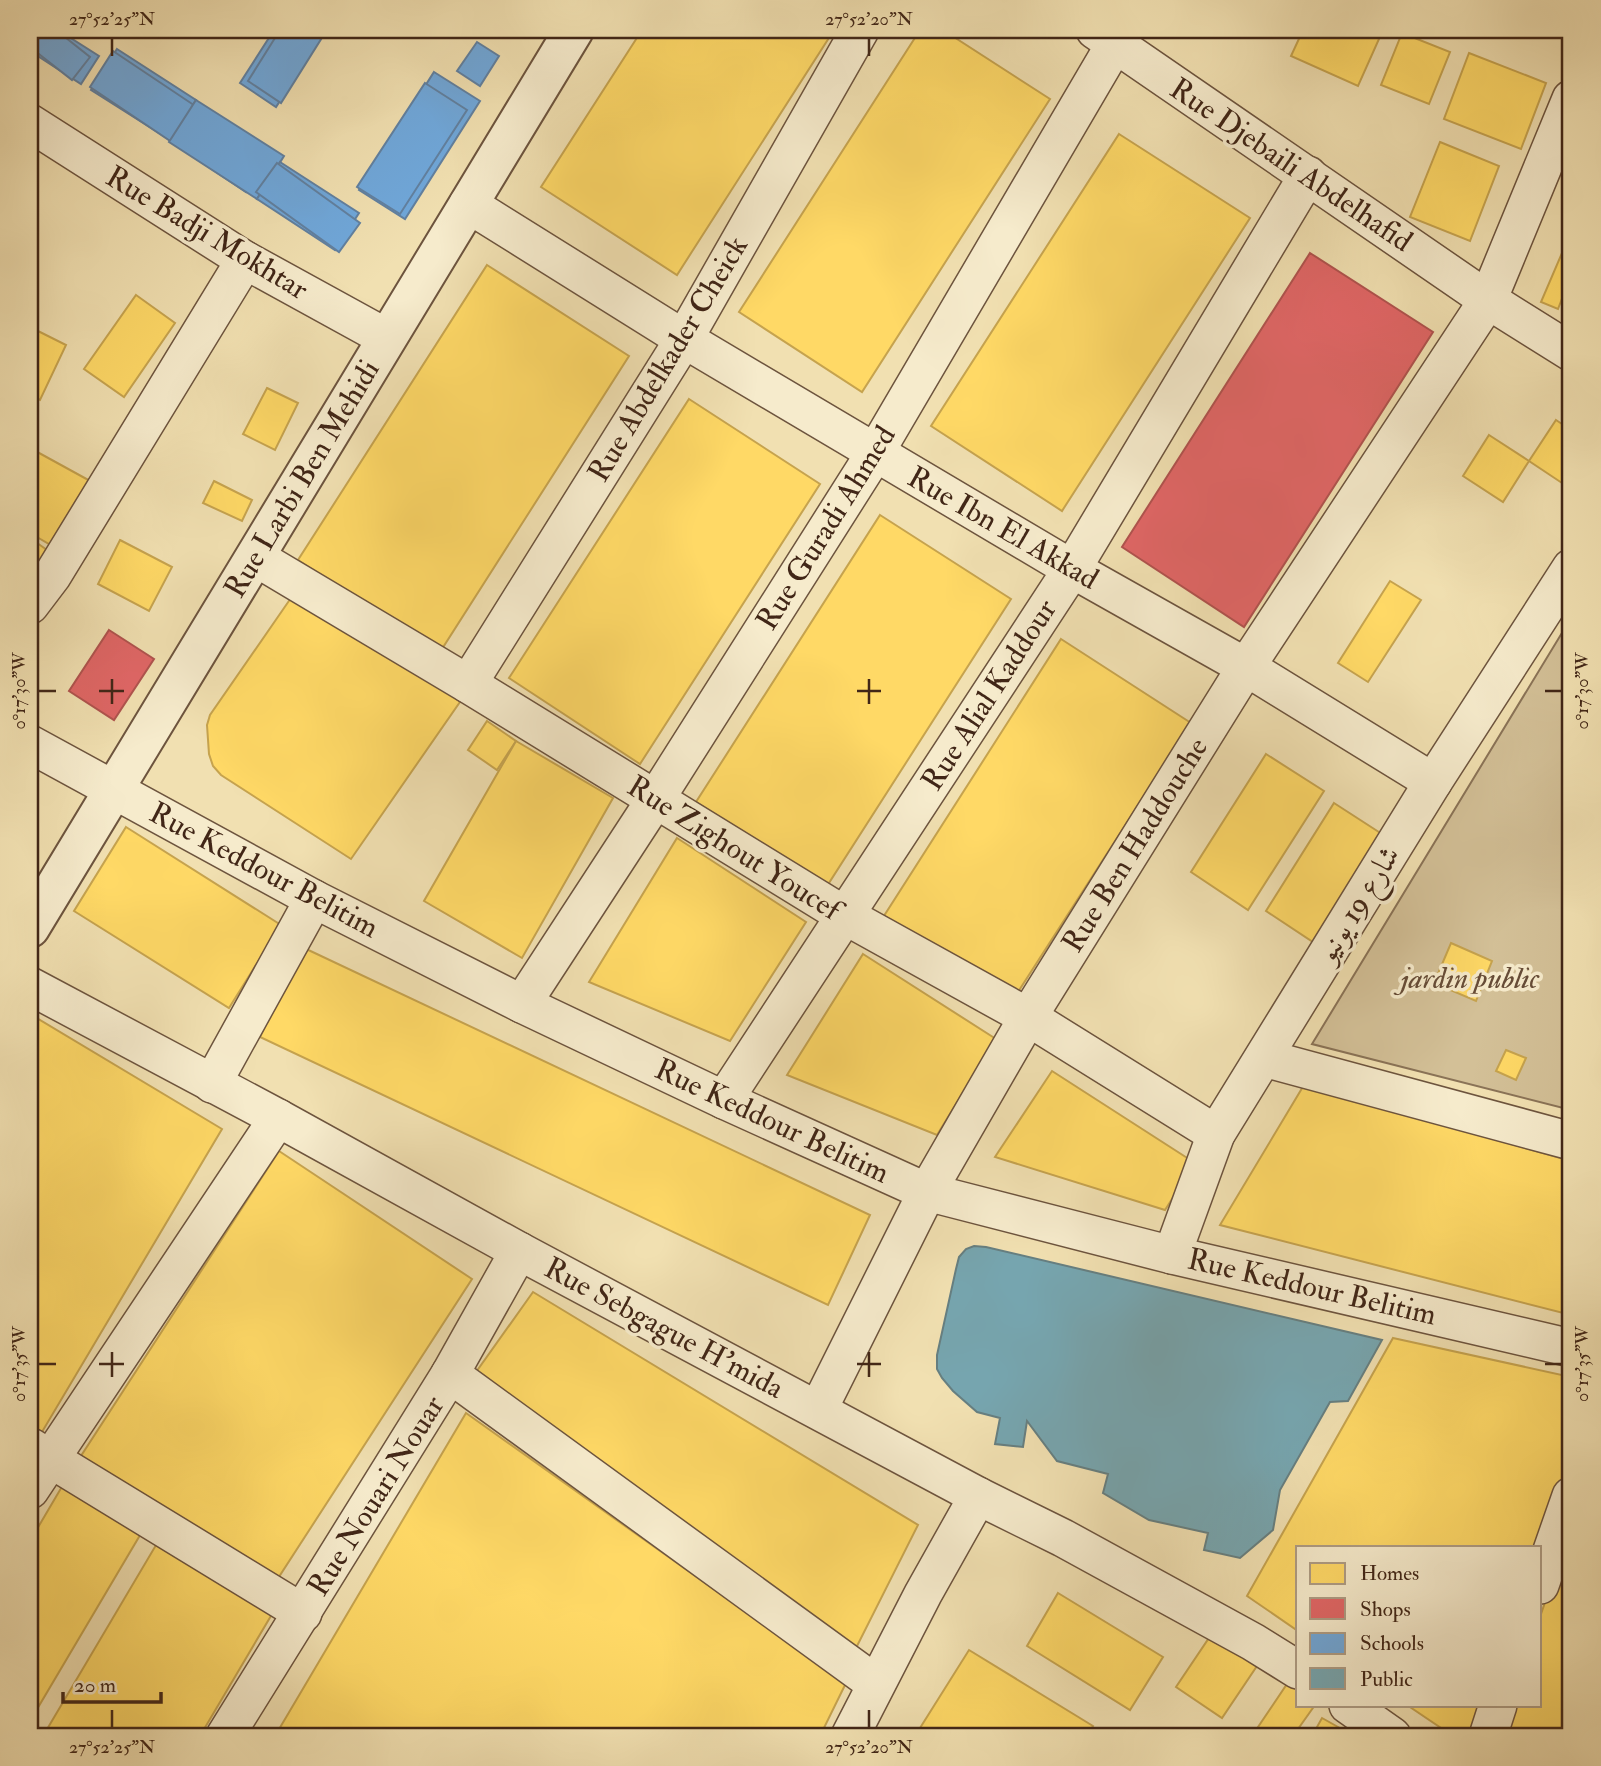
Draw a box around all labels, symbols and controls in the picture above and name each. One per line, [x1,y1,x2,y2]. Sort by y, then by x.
text: 27°52'25"N [69,8,155,31]
text: 27°52'20"N [825,8,913,31]
street label: Rue Djebaili Abdelhafid [1163,70,1420,260]
street label: Rue Badji Mokhtar [99,158,315,308]
street label: Rue Abdelkader Cheick [580,229,756,489]
street label: Rue Larbi Ben Mehidi [216,353,388,605]
street label: Rue Guradi Ahmed [748,419,904,637]
street label: Rue Ibn El Akkad [901,458,1105,598]
street label: Rue Alial Kaddour [913,592,1065,798]
text: 0°17'30"W [8,652,31,730]
text: 0°17'30"W [1571,652,1594,730]
street label: Rue Ben Haddouche [1054,731,1216,959]
street label: Rue Zighout Youcef [621,768,851,931]
street label: Rue Keddour Belitim [143,794,385,946]
street label: شارع 19 يونيو [1306,839,1413,975]
park label: jardin public [1393,960,1540,997]
street label: Rue Keddour Belitim [649,1050,895,1192]
street label: Rue Keddour Belitim [1184,1240,1440,1334]
street label: Rue Sebgague H'mida [538,1249,791,1407]
text: 0°17'35"W [8,1325,31,1402]
text: 0°17'35"W [1571,1325,1594,1402]
street label: Rue Nouari Nouar [300,1389,452,1603]
legend [1296,1546,1542,1706]
text: Homes [1360,1560,1419,1587]
text: Shops [1360,1596,1411,1623]
text: Schools [1360,1630,1424,1657]
scale bar [63,1661,161,1705]
text: Public [1360,1666,1413,1693]
text: 20 m [74,1672,116,1699]
text: 27°52'25"N [69,1736,155,1759]
text: 27°52'20"N [825,1736,913,1759]

